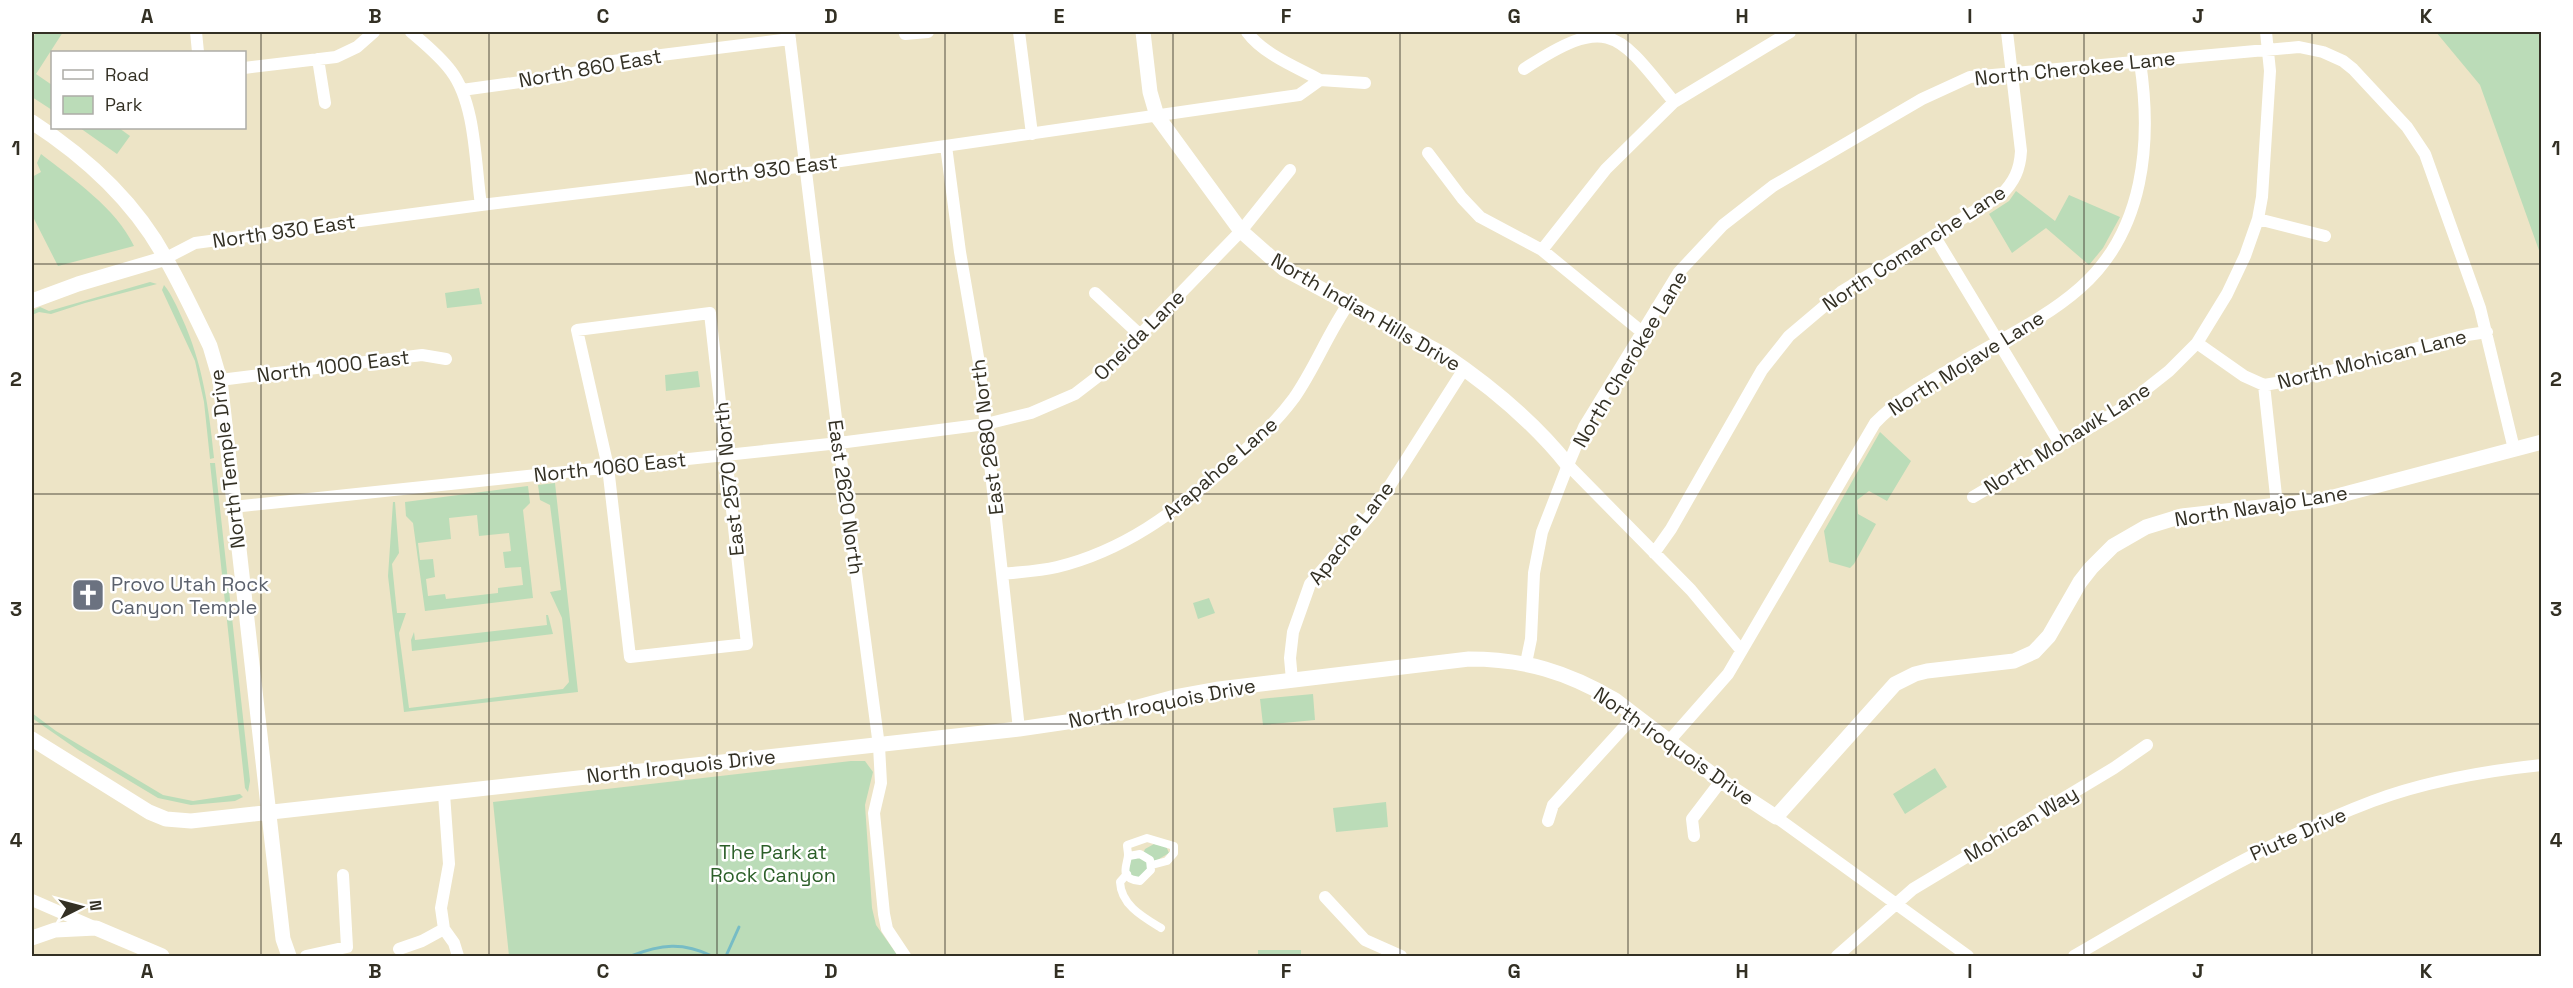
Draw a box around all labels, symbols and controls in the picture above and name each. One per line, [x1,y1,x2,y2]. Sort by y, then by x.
text: A [141,3,154,29]
text: B [368,3,382,29]
text: C [597,3,610,29]
text: D [824,3,838,29]
text: E [1053,3,1065,29]
text: F [1281,3,1292,29]
text: G [1507,3,1521,29]
text: H [1735,3,1749,29]
text: I [1967,3,1973,29]
text: J [2192,3,2204,29]
text: K [2420,3,2433,29]
street label: North 860 East [517,43,663,93]
street label: North Cherokee Lane [1973,45,2177,91]
legend [51,51,246,129]
text: Road [105,63,149,86]
text: Park [105,93,143,116]
text: 1 [11,135,21,161]
text: 1 [2551,135,2561,161]
street label: North 930 East [693,148,839,192]
street label: North Comanche Lane [1817,179,2011,317]
street label: North 930 East [211,208,357,254]
street label: North Indian Hills Drive [1266,247,1466,377]
street label: North Cherokee Lane [1567,266,1693,452]
street label: Oneida Lane [1088,284,1190,386]
street label: North Mojave Lane [1883,304,2049,422]
street label: North Mohican Lane [2275,323,2469,395]
street label: North 1000 East [255,344,411,388]
street label: East 2680 North [965,358,1009,516]
text: 2 [10,366,22,392]
text: 2 [2550,366,2562,392]
street label: North Temple Drive [203,368,251,550]
street label: North Mohawk Lane [1979,376,2155,500]
street label: East 2570 North [708,401,750,557]
street label: Arapahoe Lane [1157,411,1283,525]
street label: East 2620 North [822,418,870,576]
street label: North 1060 East [532,446,688,488]
street label: Apache Lane [1302,476,1400,590]
street label: North Navajo Lane [2173,479,2349,533]
place label: Provo Utah Rock Canyon Temple [111,571,269,620]
church icon: Provo Utah Rock Canyon Temple [70,577,106,613]
text: 3 [10,596,22,622]
text: 3 [2550,596,2562,622]
street label: North Iroquois Drive [1066,672,1258,734]
street label: North Iroquois Drive [1589,681,1759,811]
street label: North Iroquois Drive [585,743,777,789]
street label: Mohican Way [1959,780,2083,868]
street label: Piute Drive [2246,801,2350,867]
text: 4 [10,827,23,853]
text: 4 [2550,827,2563,853]
park label: The Park at Rock Canyon [710,839,836,888]
north arrow [51,877,111,937]
text: N [84,899,106,912]
text: A [141,958,154,984]
text: B [368,958,382,984]
text: C [597,958,610,984]
text: D [824,958,838,984]
text: E [1053,958,1065,984]
text: F [1281,958,1292,984]
text: G [1507,958,1521,984]
text: H [1735,958,1749,984]
text: I [1967,958,1973,984]
text: J [2192,958,2204,984]
text: K [2420,958,2433,984]

